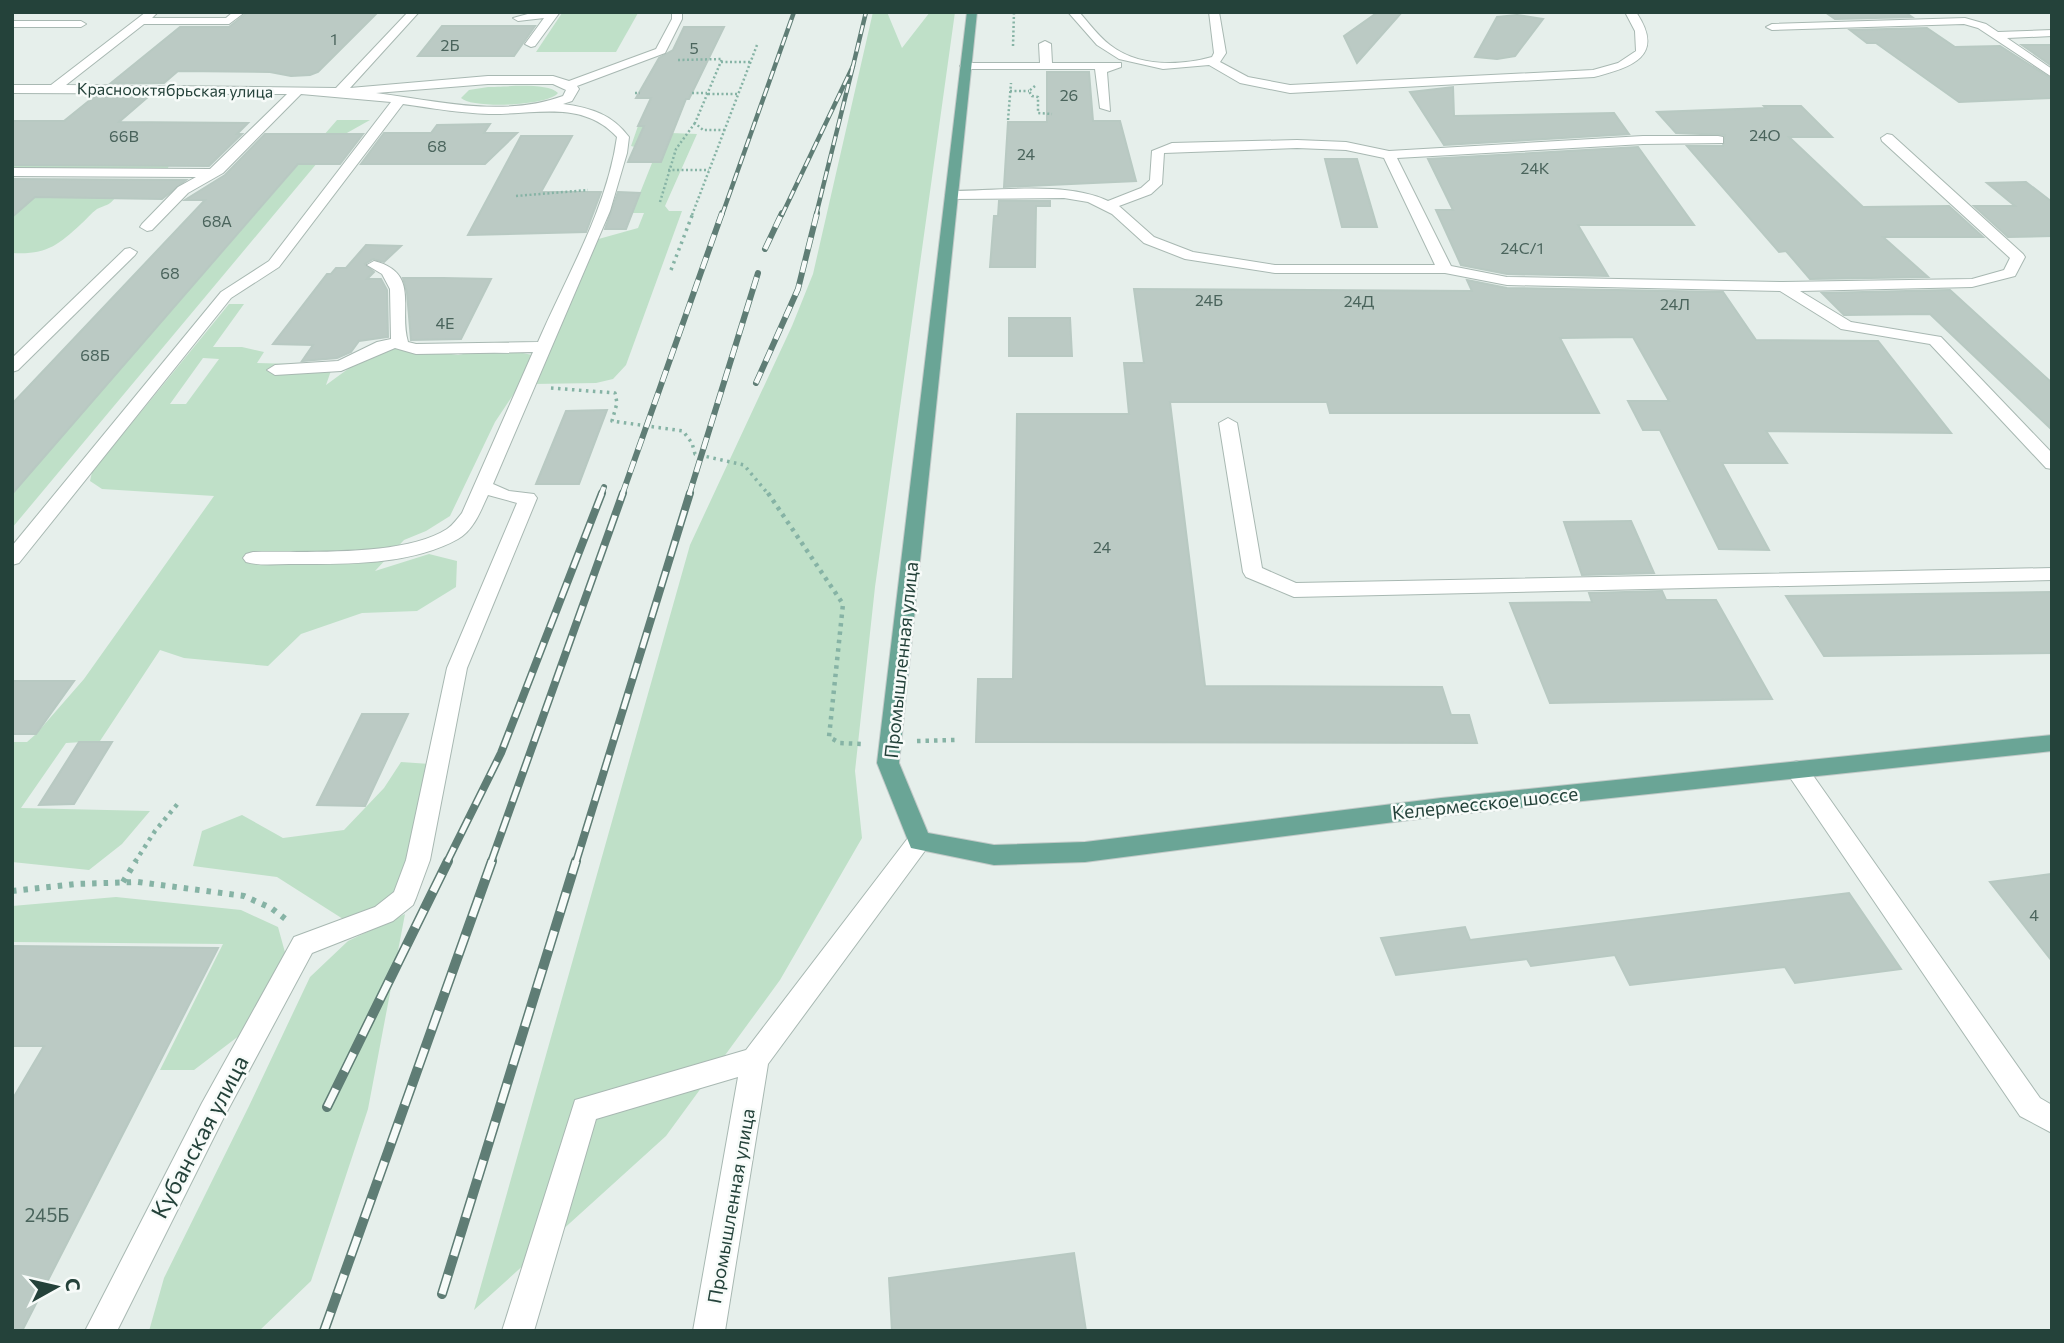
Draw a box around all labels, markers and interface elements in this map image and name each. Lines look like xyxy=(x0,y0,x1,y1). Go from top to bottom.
house number: 1 xyxy=(331,29,337,48)
house number: 2Б xyxy=(441,35,459,54)
house number: 5 xyxy=(689,38,699,57)
street label: Краснооктябрьская улица xyxy=(77,78,273,101)
house number: 26 xyxy=(1060,85,1078,104)
house number: 24О xyxy=(1749,125,1781,144)
house number: 66В xyxy=(109,126,139,145)
house number: 68 xyxy=(427,136,447,155)
house number: 24 xyxy=(1017,144,1035,163)
house number: 24К xyxy=(1521,158,1550,177)
house number: 68А xyxy=(202,211,232,230)
house number: 24С/1 xyxy=(1500,238,1544,257)
house number: 68 xyxy=(160,263,180,282)
house number: 24Б xyxy=(1195,290,1223,309)
house number: 24Д xyxy=(1344,291,1375,310)
house number: 24Л xyxy=(1660,294,1690,313)
house number: 4Е xyxy=(435,313,455,332)
house number: 68Б xyxy=(80,345,110,364)
house number: 24 xyxy=(1093,537,1111,556)
street label: Промышленная улица xyxy=(879,560,922,759)
street label: Келермесское шоссе xyxy=(1391,781,1579,824)
house number: 4 xyxy=(2029,905,2039,924)
street label: Кубанская улица xyxy=(144,1050,254,1223)
street label: Промышленная улица xyxy=(702,1107,759,1305)
house number: 245Б xyxy=(25,1203,69,1226)
north arrow xyxy=(21,1252,91,1322)
text: С xyxy=(61,1277,86,1293)

